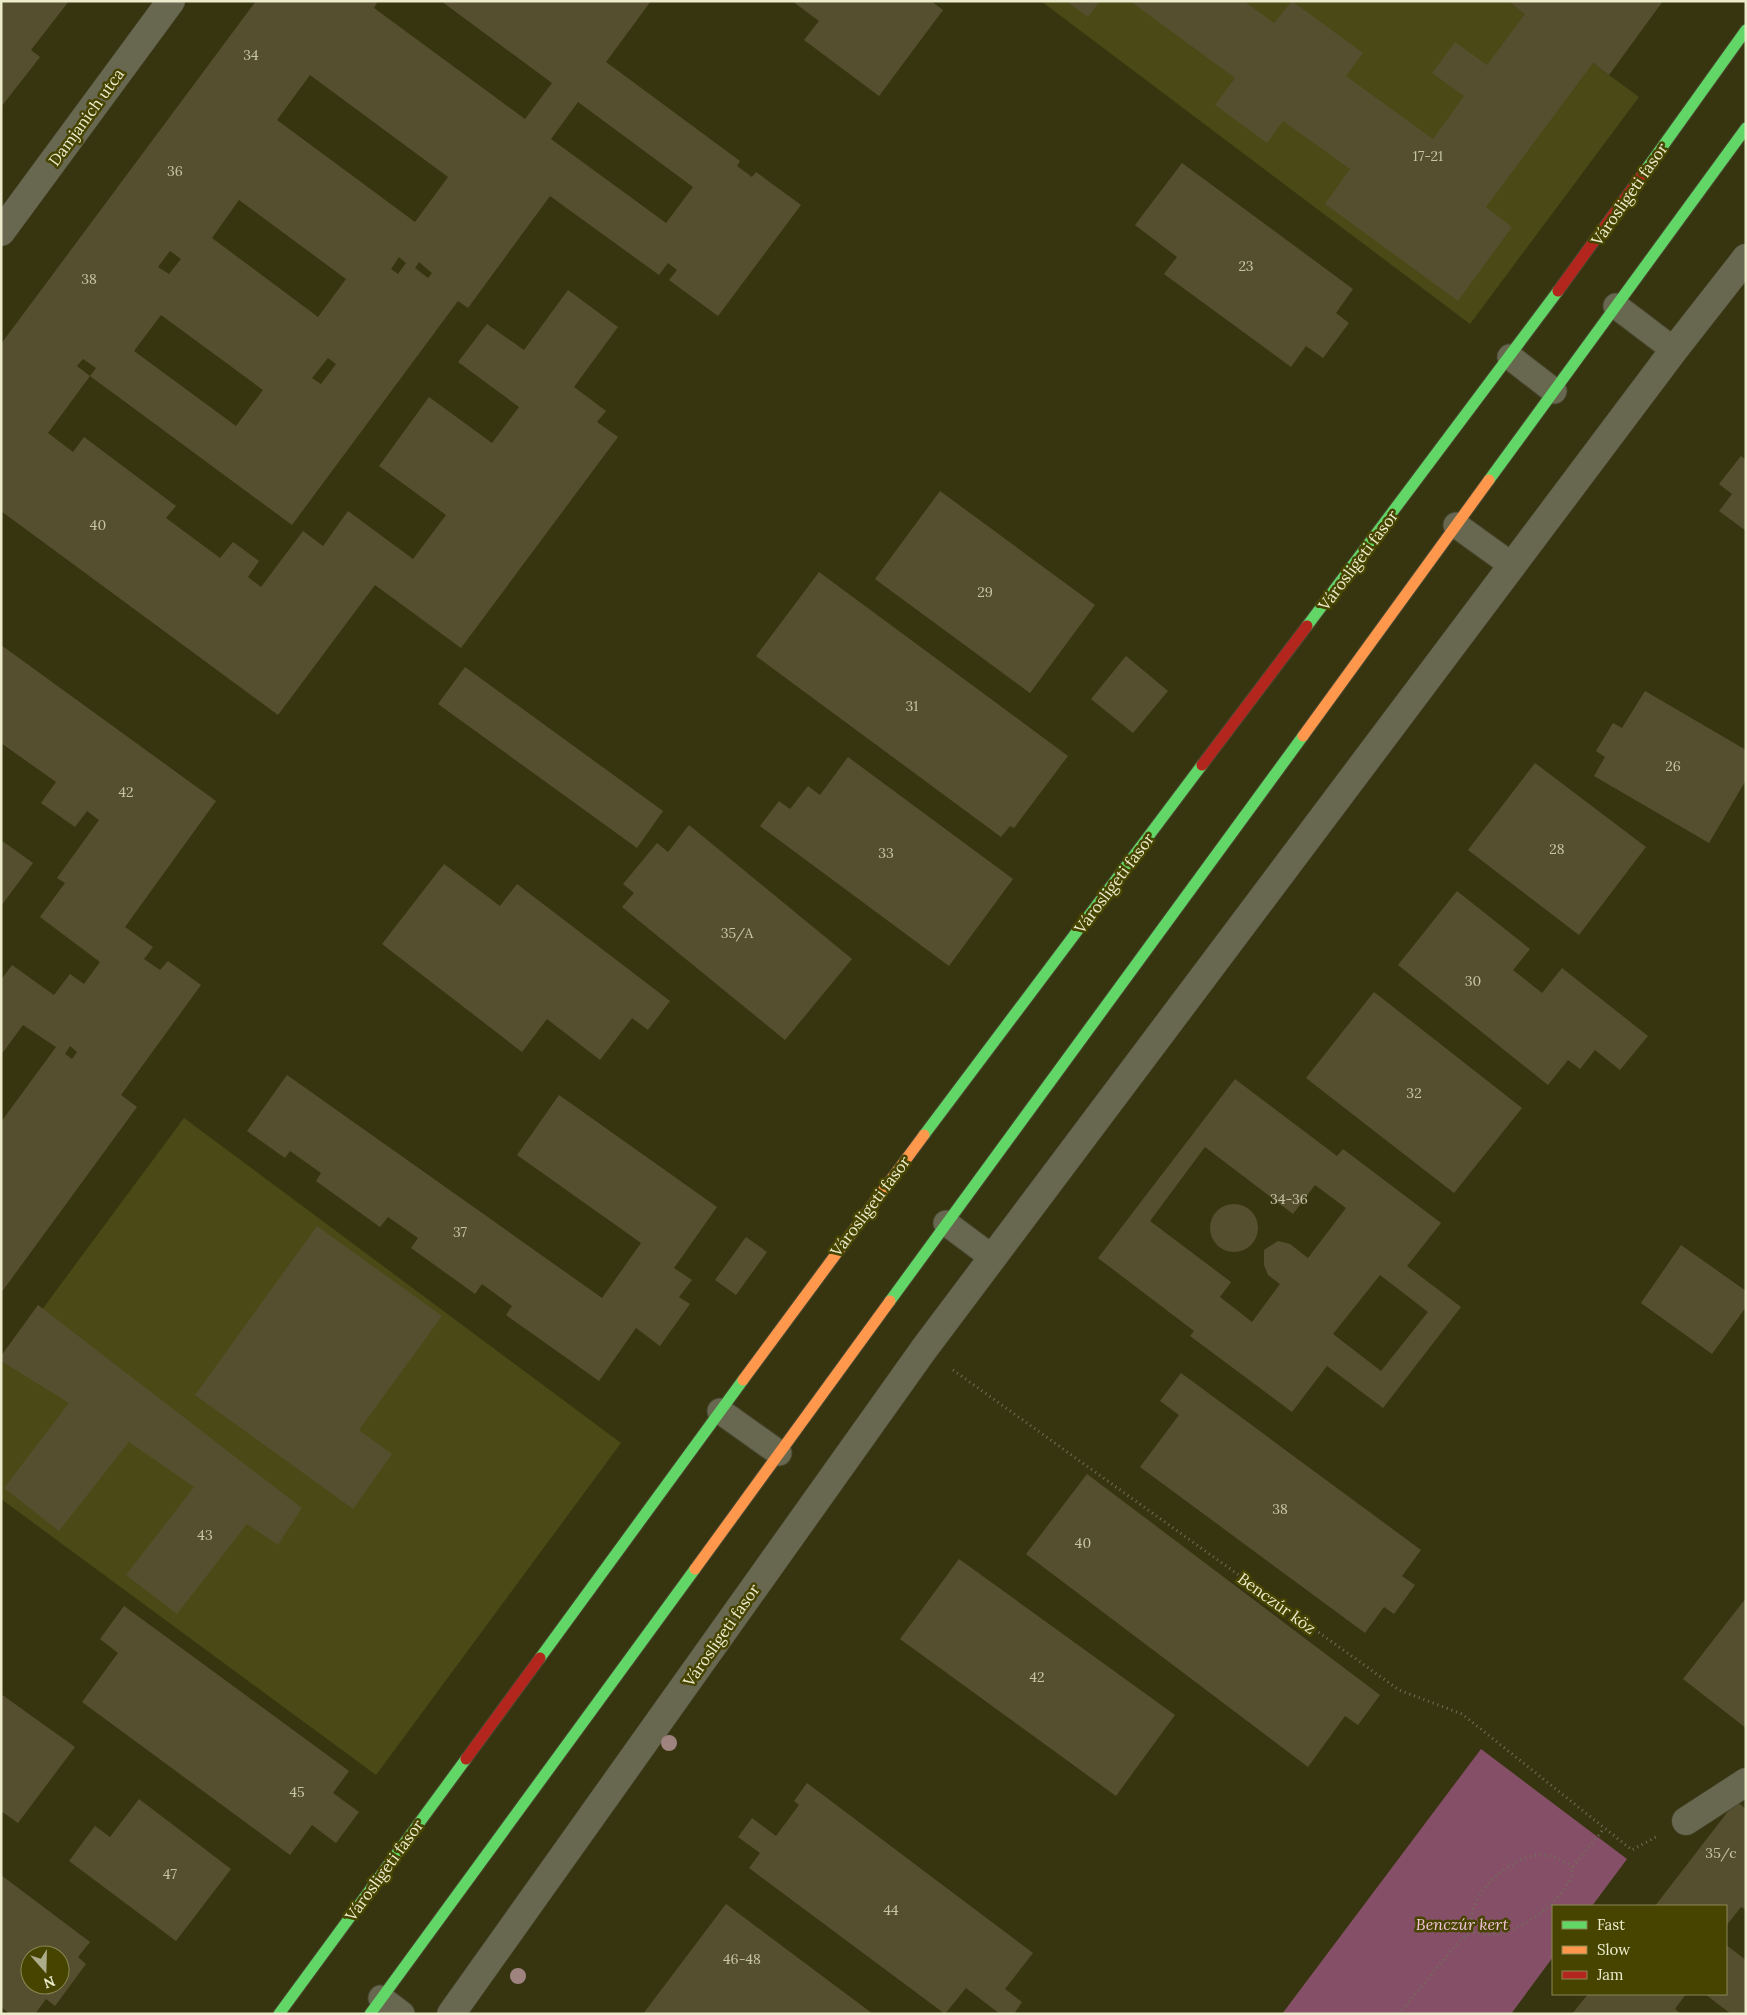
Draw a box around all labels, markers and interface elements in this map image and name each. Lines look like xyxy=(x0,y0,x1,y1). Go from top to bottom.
house number: 34 xyxy=(243,46,259,64)
street label: Damjanich utca xyxy=(44,64,128,170)
street label: Városligeti fasor xyxy=(1586,139,1672,250)
house number: 17-21 xyxy=(1413,147,1443,165)
house number: 36 xyxy=(167,162,183,180)
house number: 23 xyxy=(1238,257,1254,275)
house number: 38 xyxy=(81,270,97,288)
street label: Városligeti fasor xyxy=(1313,506,1402,615)
house number: 40 xyxy=(90,516,106,534)
house number: 29 xyxy=(977,583,993,601)
house number: 31 xyxy=(906,697,918,715)
house number: 26 xyxy=(1665,757,1681,775)
house number: 42 xyxy=(118,783,134,801)
street label: Városligeti fasor xyxy=(1069,829,1158,938)
house number: 28 xyxy=(1549,840,1565,858)
house number: 33 xyxy=(878,844,894,862)
house number: 35/A xyxy=(721,924,754,942)
house number: 30 xyxy=(1465,972,1481,990)
house number: 32 xyxy=(1406,1084,1422,1102)
street label: Városligeti fasor xyxy=(825,1152,914,1261)
house number: 34-36 xyxy=(1270,1190,1308,1208)
house number: 37 xyxy=(453,1223,468,1241)
house number: 38 xyxy=(1272,1500,1288,1518)
house number: 43 xyxy=(197,1526,213,1544)
house number: 40 xyxy=(1075,1534,1091,1552)
street label: Benczúr köz xyxy=(1234,1568,1320,1638)
street label: Városligeti fasor xyxy=(678,1580,764,1691)
house number: 42 xyxy=(1029,1668,1045,1686)
house number: 45 xyxy=(289,1783,305,1801)
street label: Városligeti fasor xyxy=(340,1815,427,1925)
house number: 35/c xyxy=(1705,1844,1737,1862)
house number: 47 xyxy=(163,1865,178,1883)
house number: 44 xyxy=(883,1901,899,1919)
legend xyxy=(1552,1905,1727,1995)
park label: Benczúr kert xyxy=(1416,1914,1508,1934)
text: Fast xyxy=(1597,1915,1625,1934)
text: Slow xyxy=(1597,1940,1630,1959)
north arrow xyxy=(20,1945,70,1995)
house number: 46-48 xyxy=(723,1950,761,1968)
text: Jam xyxy=(1596,1965,1624,1984)
text: N xyxy=(41,1972,58,1993)

